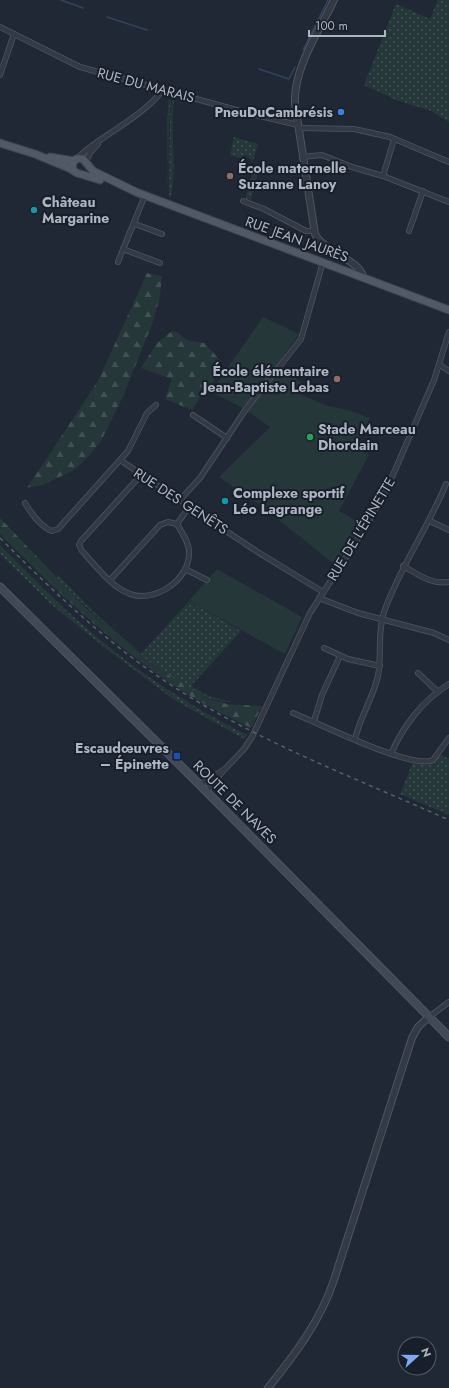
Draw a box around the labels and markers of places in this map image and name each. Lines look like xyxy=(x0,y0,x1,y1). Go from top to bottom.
place label: PneuDuCambrésis xyxy=(214,102,334,122)
marker: PneuDuCambrésis xyxy=(336,107,346,117)
place label: École maternelle Suzanne Lanoy xyxy=(238,158,347,194)
marker: École maternelle Suzanne Lanoy xyxy=(225,171,235,181)
place label: Château Margarine xyxy=(42,192,109,228)
marker: Château Margarine xyxy=(29,205,39,215)
place label: École élémentaire Jean-Baptiste Lebas xyxy=(200,361,330,397)
marker: École élémentaire Jean-Baptiste Lebas xyxy=(332,374,342,384)
place label: Stade Marceau Dhordain xyxy=(318,419,416,455)
marker: Stade Marceau Dhordain xyxy=(305,432,315,442)
place label: Complexe sportif Léo Lagrange xyxy=(233,483,346,519)
marker: Complexe sportif Léo Lagrange xyxy=(220,496,230,506)
place label: Escaudœuvres – Épinette xyxy=(75,738,170,774)
marker: Escaudœuvres – Épinette xyxy=(172,751,182,761)

